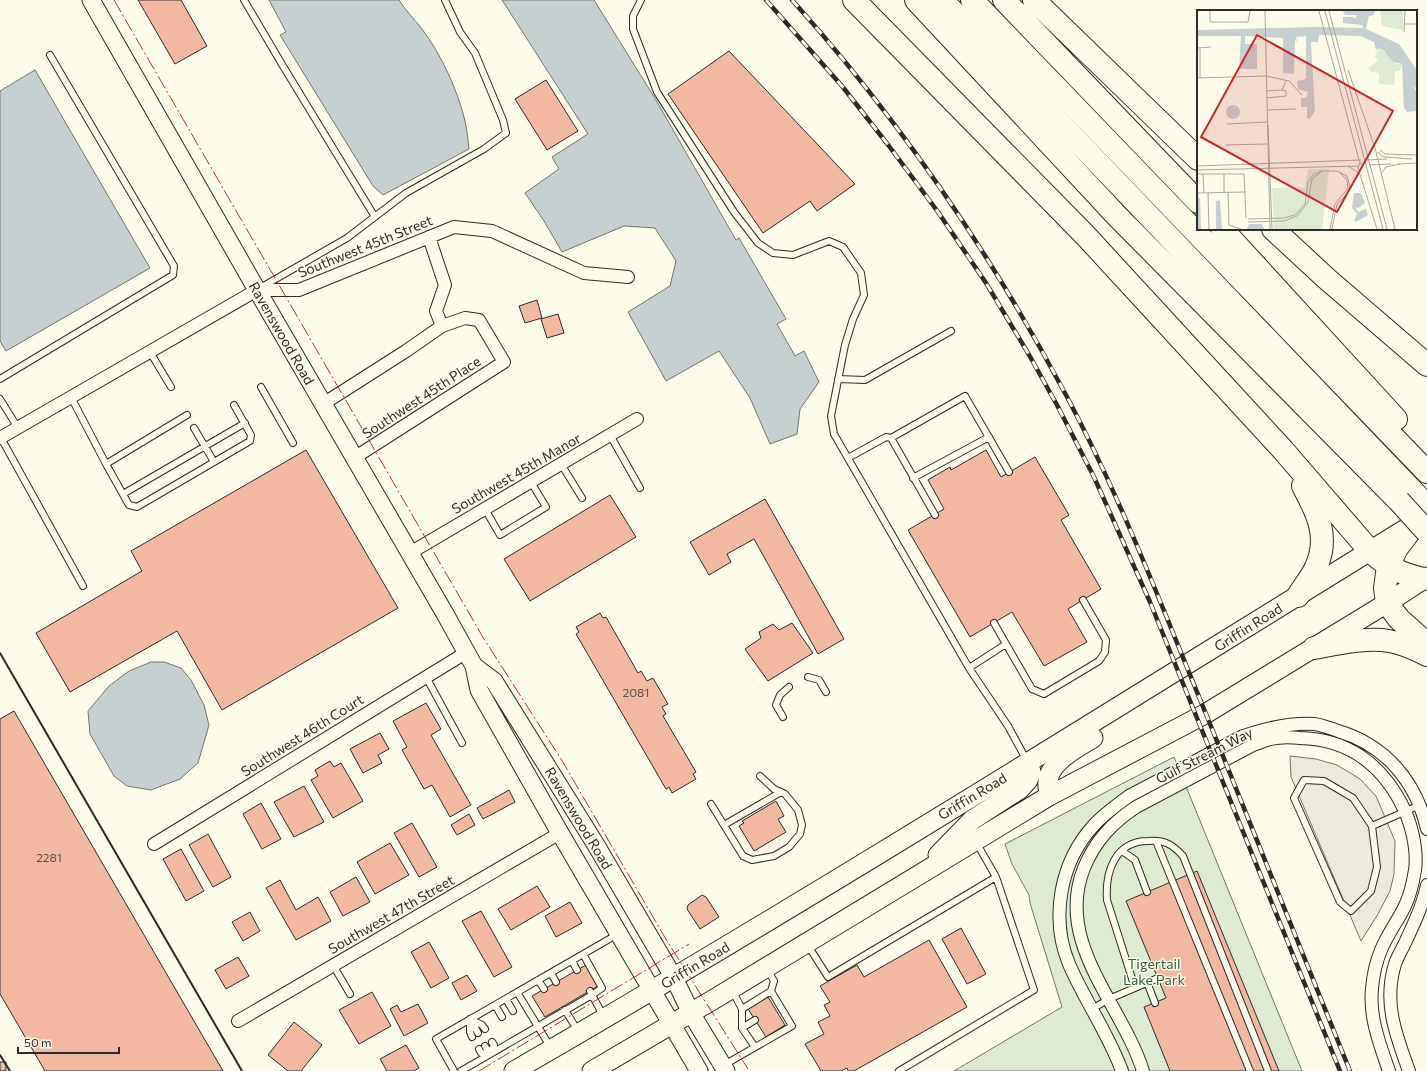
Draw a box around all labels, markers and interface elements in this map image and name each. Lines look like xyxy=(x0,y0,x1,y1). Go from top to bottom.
inset map xyxy=(1197,10,1417,230)
street label: Southwest 45th Street xyxy=(295,211,435,281)
street label: Ravenswood Road xyxy=(246,278,318,388)
street label: Southwest 45th Place xyxy=(359,352,483,442)
street label: Southwest 45th Manor xyxy=(448,429,584,517)
street label: Griffin Road xyxy=(1211,599,1285,655)
house number: 2081 xyxy=(623,685,649,699)
street label: Southwest 46th Court xyxy=(237,690,367,780)
street label: Gulf Stream Way xyxy=(1153,723,1255,787)
street label: Ravenswood Road xyxy=(542,764,616,872)
street label: Griffin Road xyxy=(935,769,1009,823)
house number: 2281 xyxy=(36,850,62,864)
street label: Southwest 47th Street xyxy=(325,871,457,957)
street label: Griffin Road xyxy=(658,938,732,992)
park label: Tigertail Lake Park xyxy=(1123,955,1185,988)
scale bar xyxy=(18,1029,119,1055)
text: 50 m xyxy=(24,1035,52,1049)

